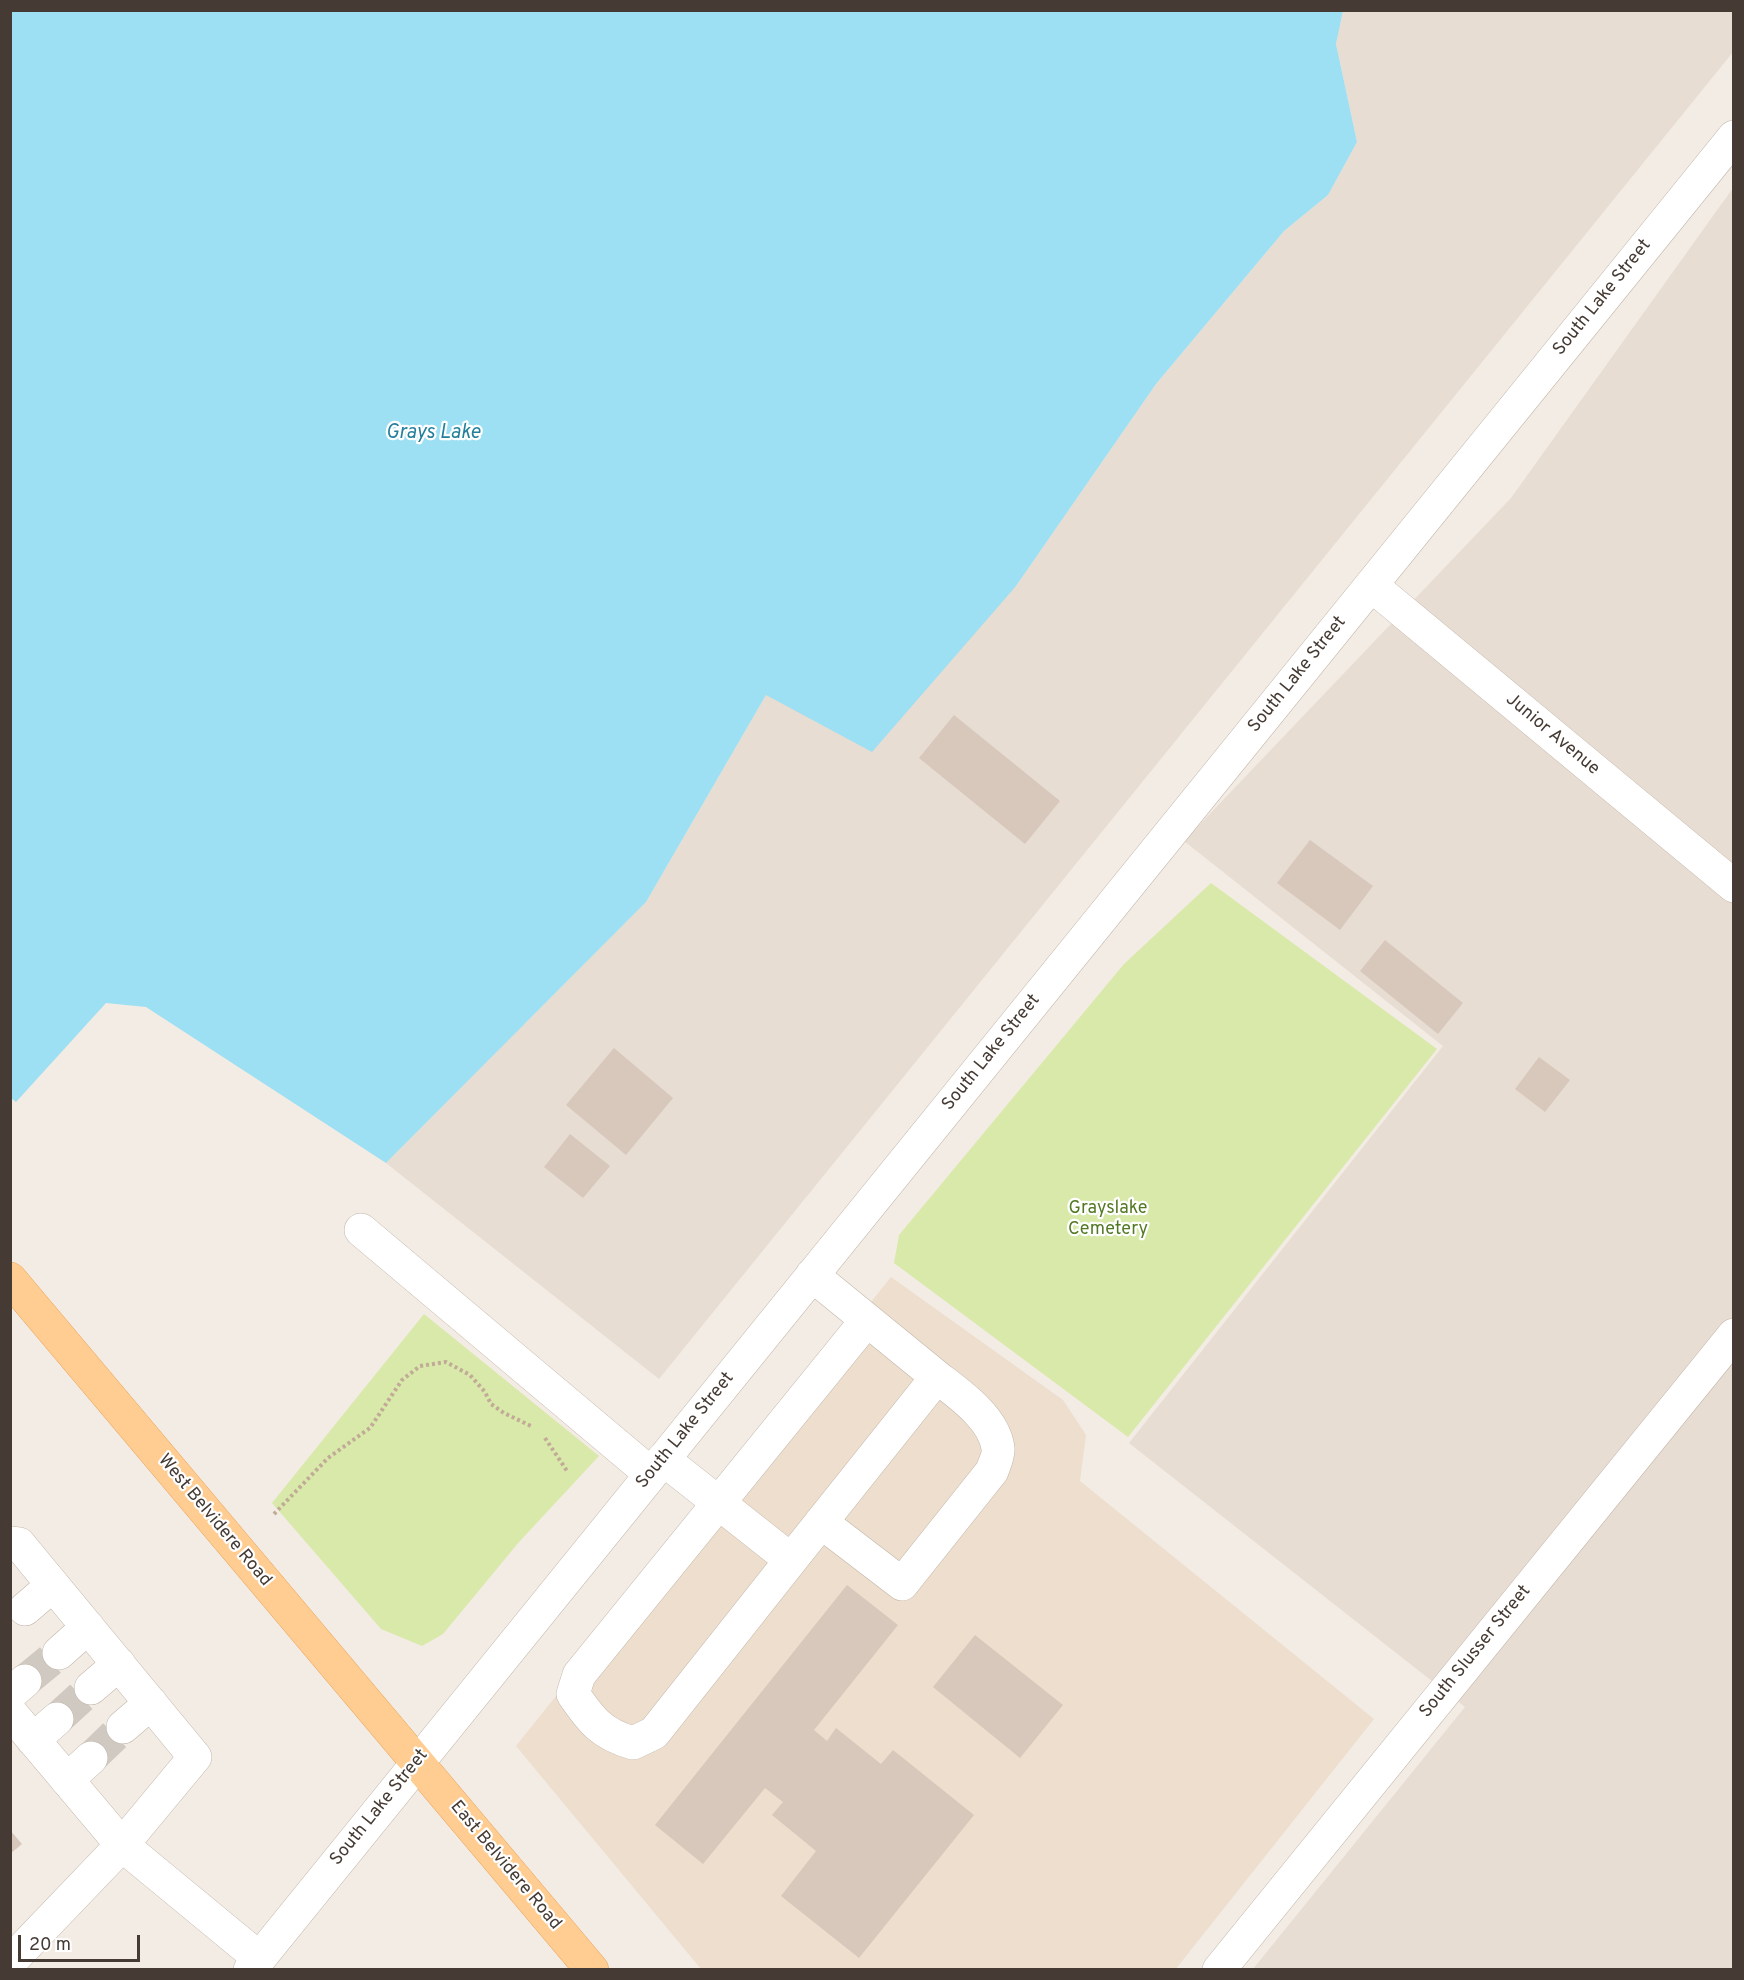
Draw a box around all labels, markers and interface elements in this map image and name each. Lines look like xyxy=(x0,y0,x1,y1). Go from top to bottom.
street label: South Lake Street xyxy=(1549,235,1657,361)
water label: Grays Lake xyxy=(386,422,480,446)
street label: South Lake Street xyxy=(1244,612,1352,738)
street label: Junior Avenue xyxy=(1501,689,1603,781)
street label: South Lake Street xyxy=(938,990,1046,1116)
park label: Grayslake Cemetery xyxy=(1068,1198,1148,1240)
street label: South Lake Street xyxy=(632,1368,740,1494)
street label: West Belvidere Road xyxy=(152,1451,276,1591)
street label: South Slusser Street xyxy=(1416,1581,1536,1723)
street label: South Lake Street xyxy=(326,1745,434,1871)
street label: East Belvidere Road xyxy=(445,1797,565,1935)
scale bar xyxy=(21,1923,142,1961)
text: 20 m xyxy=(29,1934,71,1957)

